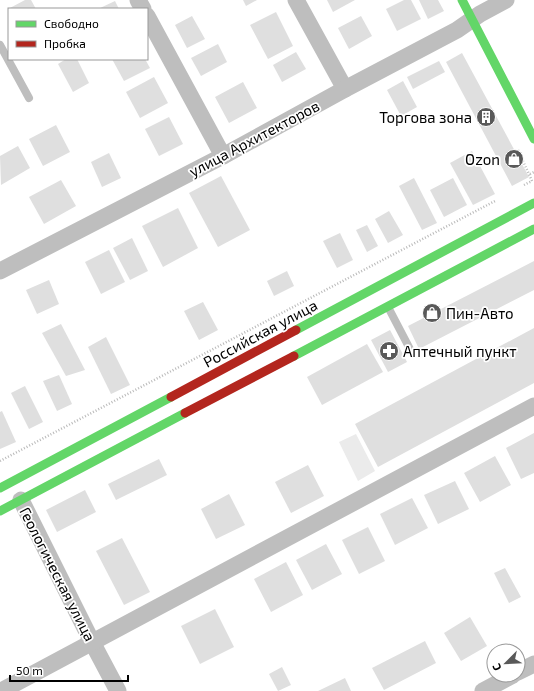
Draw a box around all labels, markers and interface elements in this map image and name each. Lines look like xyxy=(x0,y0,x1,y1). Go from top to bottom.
legend xyxy=(8,8,148,60)
text: Свободно xyxy=(44,16,99,30)
text: Пробка xyxy=(44,36,86,50)
street label: улица Архитекторов xyxy=(186,96,323,181)
building icon: Торгова зона xyxy=(475,106,497,128)
place label: Торгова зона xyxy=(379,108,472,126)
shop icon: Ozon xyxy=(503,148,525,170)
place label: Ozon xyxy=(465,150,500,168)
street label: Российская улица xyxy=(200,295,321,372)
shop icon: Пин-Авто xyxy=(421,302,443,324)
place label: Пин-Авто xyxy=(446,304,514,322)
pharmacy icon: Аптечный пункт xyxy=(378,340,400,362)
place label: Аптечный пункт xyxy=(403,342,517,361)
street label: Геологическая улица xyxy=(16,504,100,644)
north arrow xyxy=(486,643,526,683)
scale bar xyxy=(10,657,128,683)
text: С xyxy=(489,661,504,673)
text: 50 m xyxy=(16,663,43,677)

